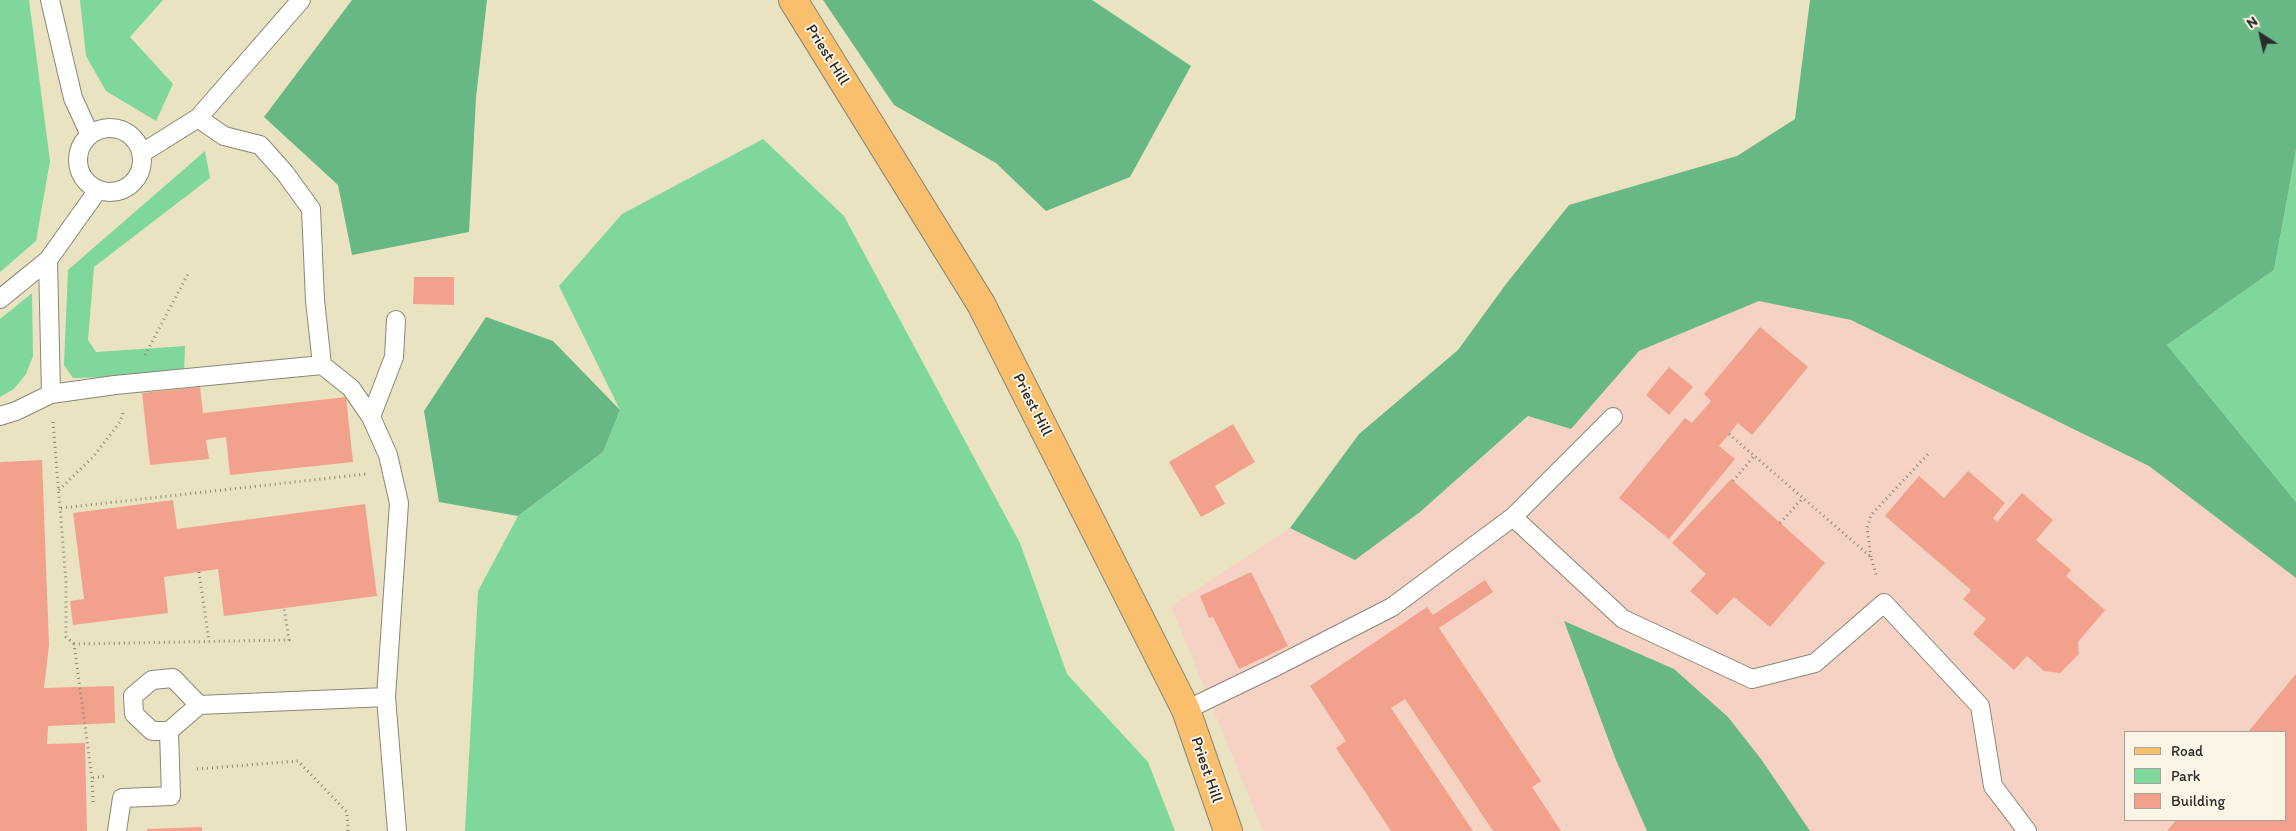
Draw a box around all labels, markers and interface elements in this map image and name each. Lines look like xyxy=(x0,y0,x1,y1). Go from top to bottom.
north arrow xyxy=(2236,10,2286,60)
text: N xyxy=(2243,13,2261,32)
street label: Priest Hill xyxy=(801,21,853,89)
street label: Priest Hill xyxy=(1008,370,1056,440)
legend xyxy=(2124,731,2286,821)
street label: Priest Hill xyxy=(1186,735,1226,805)
text: Road xyxy=(2171,742,2203,760)
text: Park xyxy=(2171,767,2201,785)
text: Building xyxy=(2171,792,2225,810)

